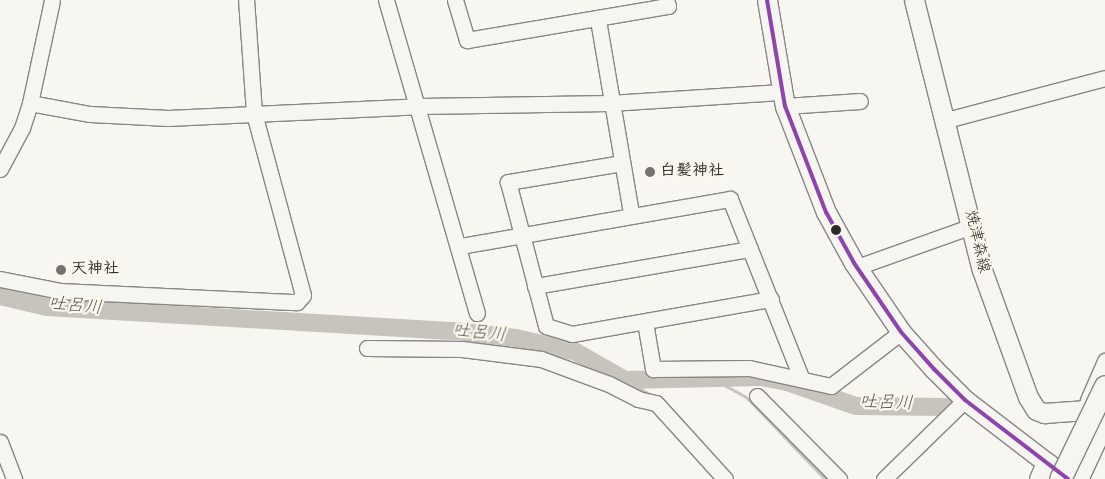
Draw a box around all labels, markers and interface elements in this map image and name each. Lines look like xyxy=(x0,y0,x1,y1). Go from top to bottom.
place label: 白髪神社 xyxy=(660,162,724,182)
marker: 白髪神社 xyxy=(644,166,656,178)
street label: 焼津森線 xyxy=(959,209,993,275)
unlabelled marker xyxy=(831,225,841,235)
place label: 天神社 xyxy=(71,260,119,280)
marker: 天神社 xyxy=(55,264,67,276)
water label: 吐呂川 xyxy=(47,295,103,321)
water label: 吐呂川 xyxy=(451,321,507,349)
water label: 吐呂川 xyxy=(859,393,913,417)

